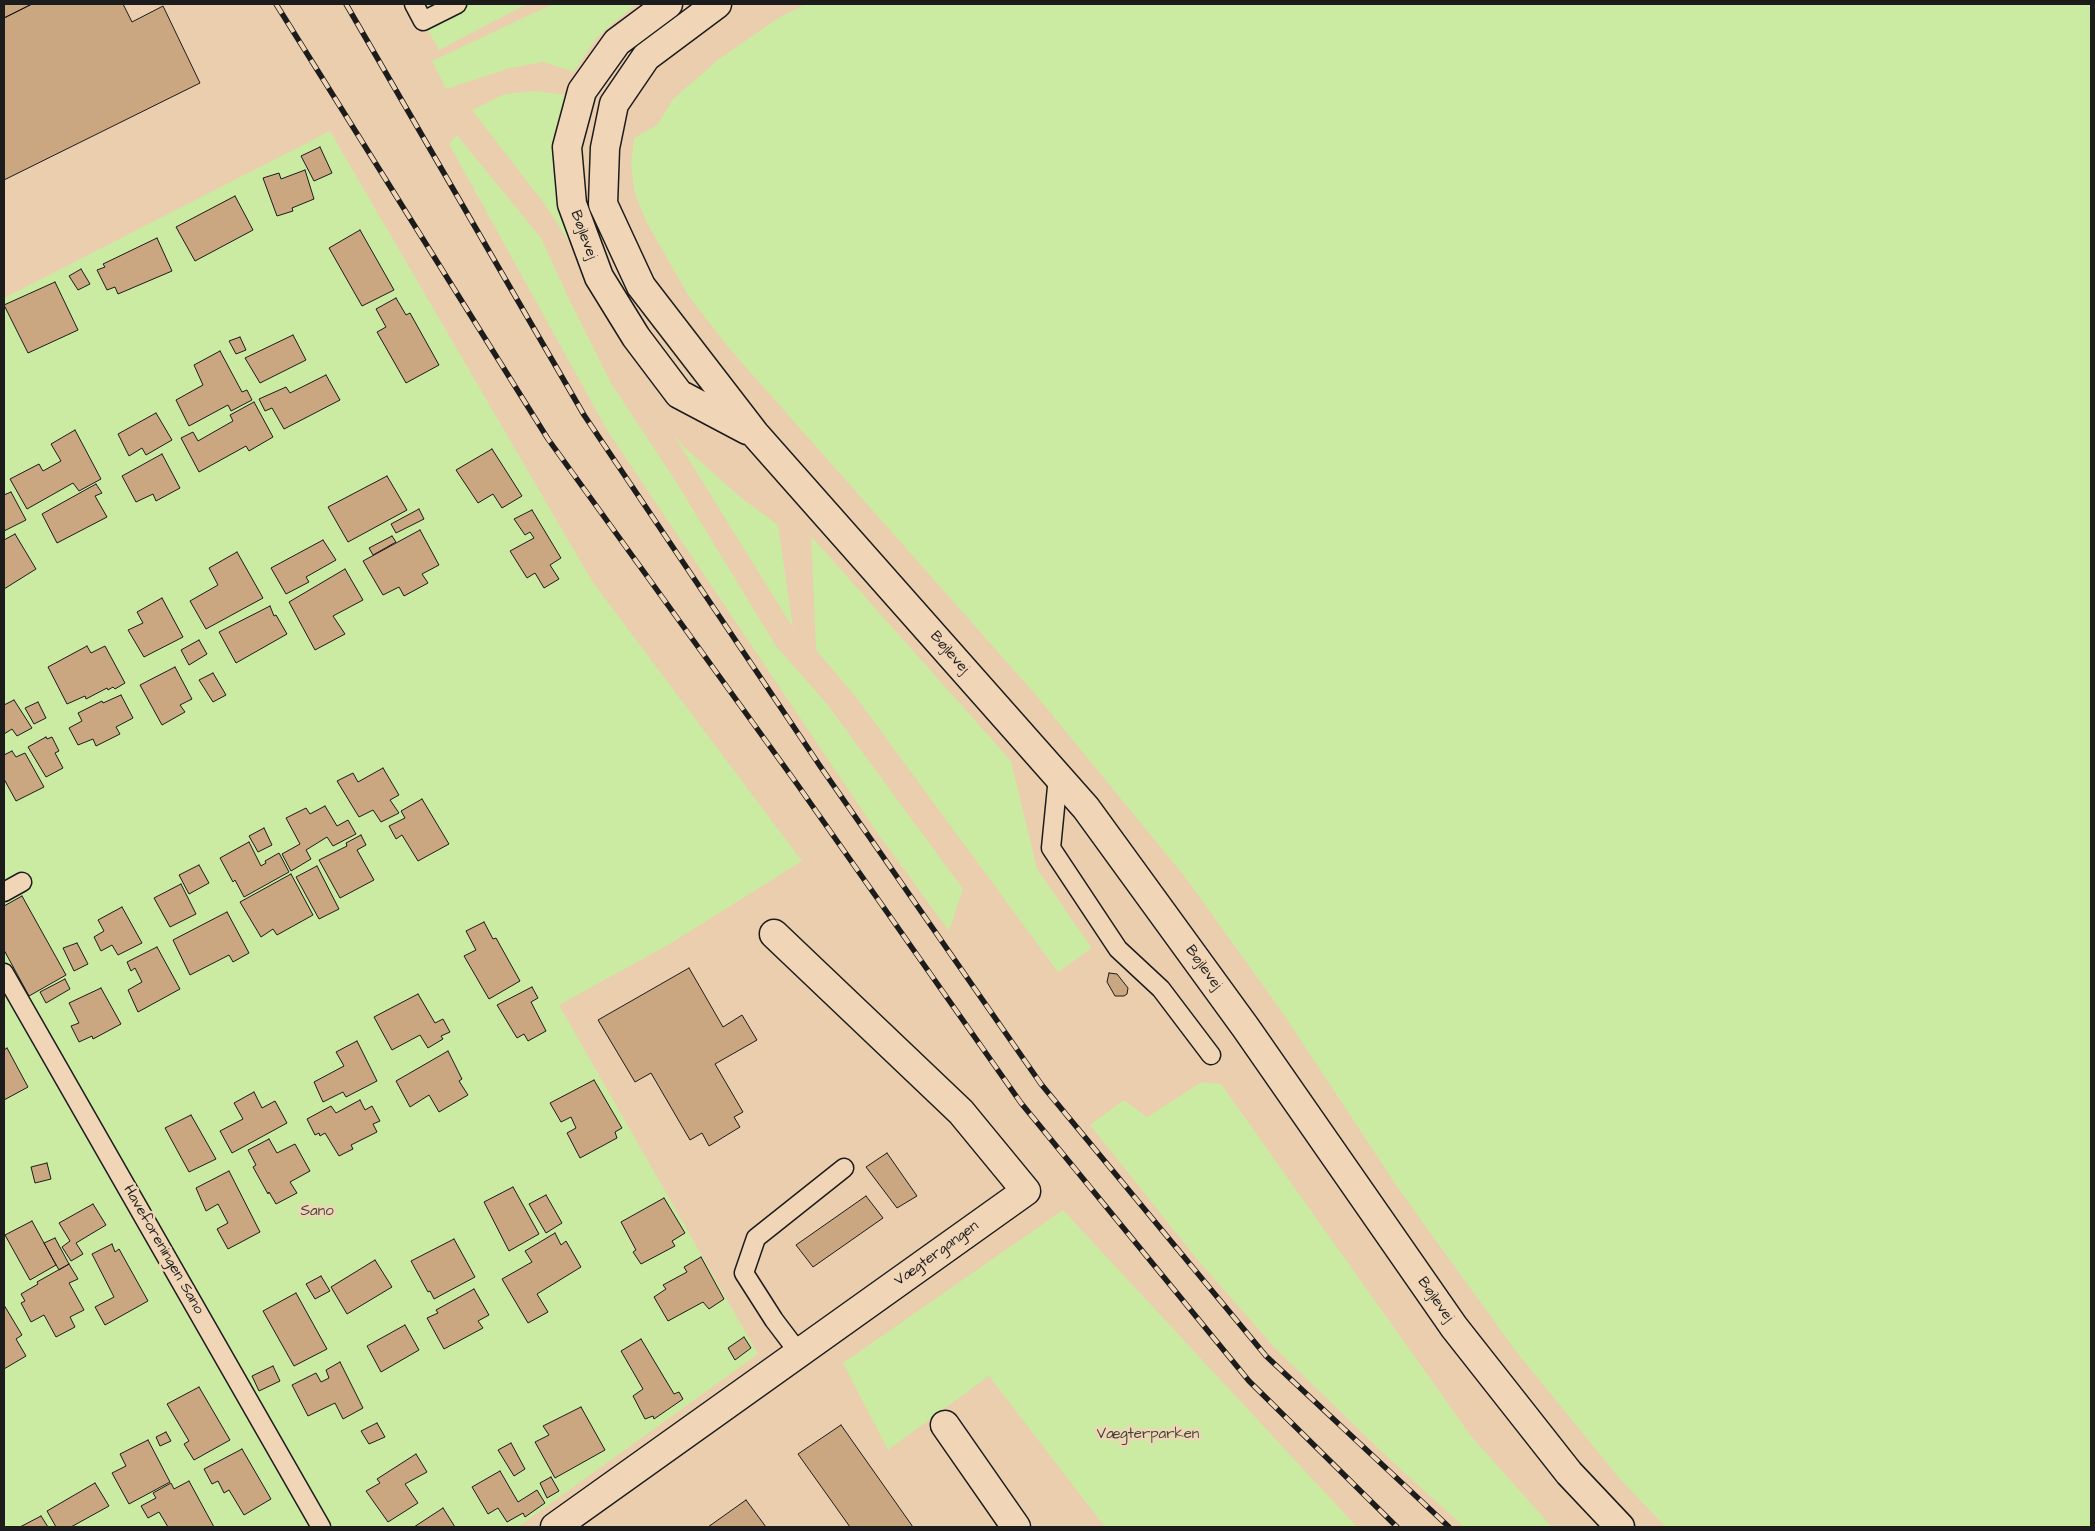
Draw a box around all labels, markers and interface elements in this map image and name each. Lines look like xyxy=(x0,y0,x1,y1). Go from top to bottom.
street label: Bøjlevej xyxy=(566,208,600,262)
street label: Bøjlevej xyxy=(926,628,972,678)
street label: Bøjlevej xyxy=(1181,942,1225,994)
street label: Haveforeningen Sano xyxy=(119,1182,207,1318)
park label: Sano xyxy=(300,1203,334,1221)
street label: Vægtergangen xyxy=(891,1217,983,1291)
street label: Bøjlevej xyxy=(1413,1274,1457,1326)
park label: Vægterparken xyxy=(1097,1426,1199,1444)

